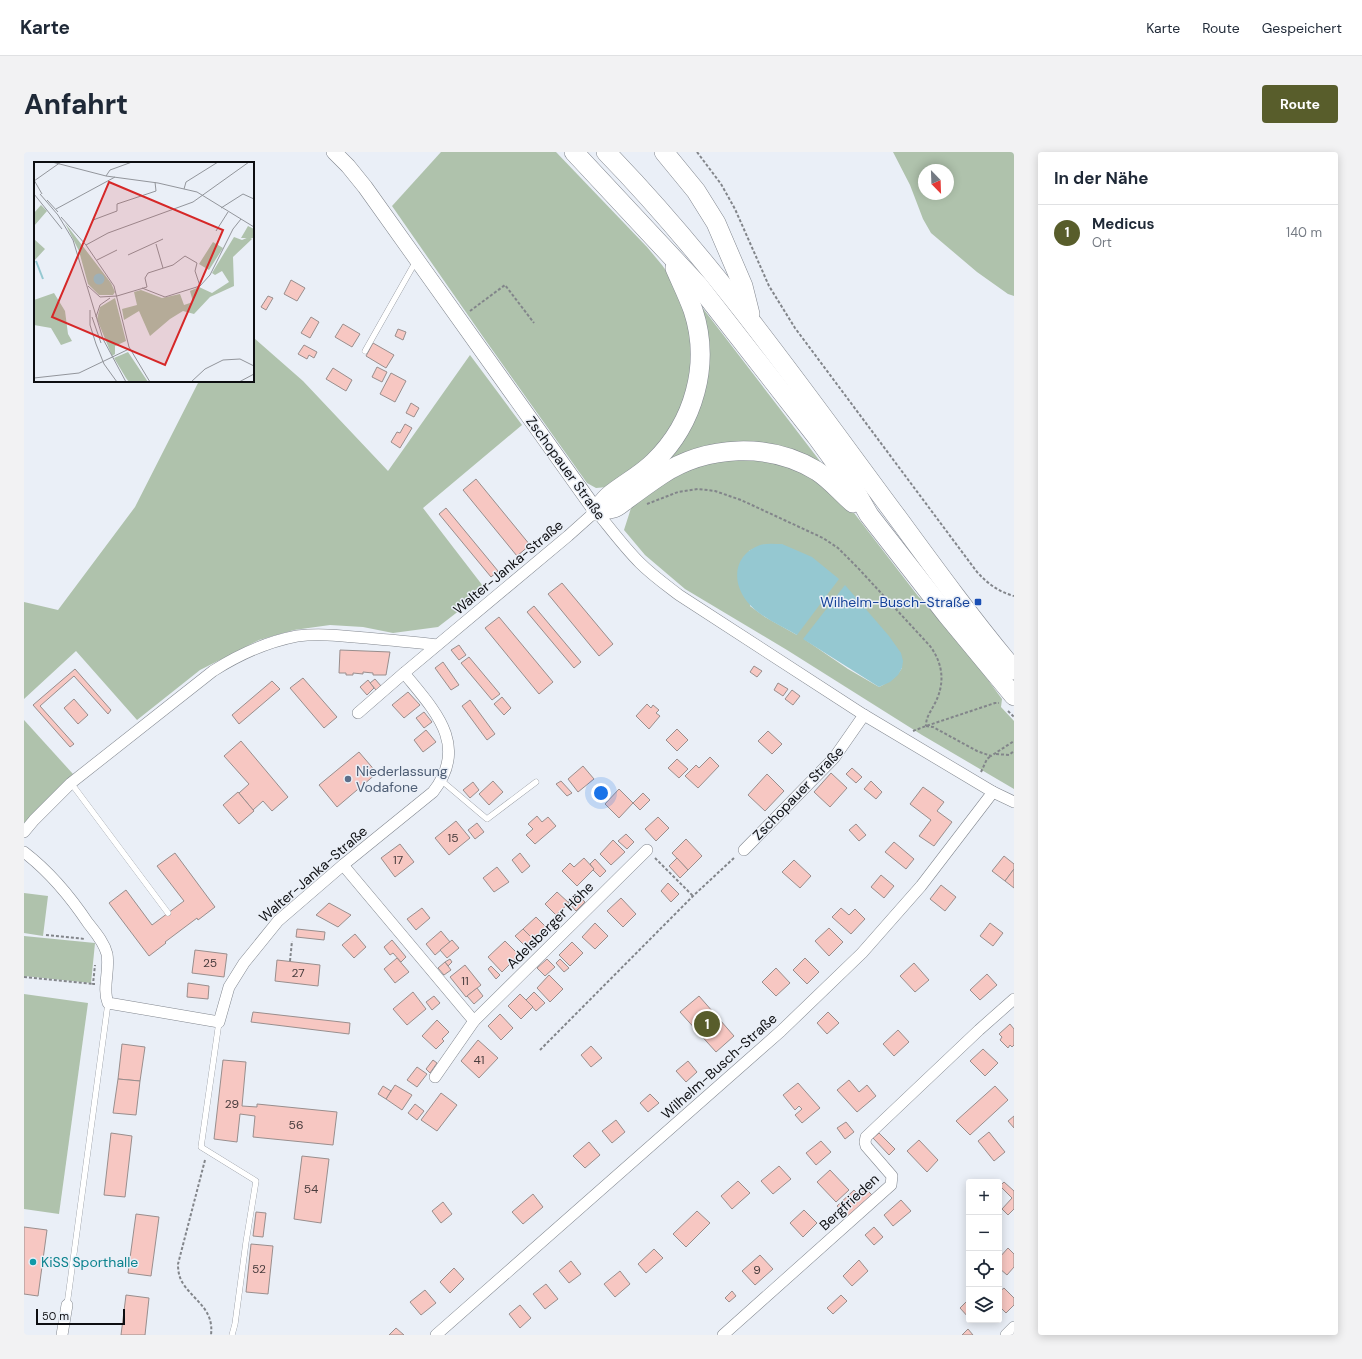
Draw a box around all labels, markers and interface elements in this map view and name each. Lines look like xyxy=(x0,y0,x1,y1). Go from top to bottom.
text: Karte xyxy=(20,15,70,40)
text: Karte xyxy=(1146,19,1180,37)
text: Route xyxy=(1202,19,1240,37)
text: Gespeichert xyxy=(1262,19,1342,37)
button: Route xyxy=(1262,85,1338,123)
text: Anfahrt xyxy=(24,86,128,123)
inset map xyxy=(34,162,254,382)
north arrow xyxy=(918,164,954,200)
text: In der Nähe xyxy=(1054,167,1149,189)
text: Medicus xyxy=(1092,214,1155,234)
text: 1 xyxy=(1065,224,1069,241)
text: 140 m xyxy=(1286,224,1322,241)
text: Ort xyxy=(1092,234,1112,251)
street label: Zschopauer Straße xyxy=(522,413,610,523)
street label: Walter-Janka-Straße xyxy=(449,516,567,618)
place label: Wilhelm-Busch-Straße xyxy=(820,593,970,611)
marker: Wilhelm-Busch-Straße xyxy=(973,597,983,607)
street label: Zschopauer Straße xyxy=(749,742,847,844)
place label: Niederlassung Vodafone xyxy=(356,762,448,796)
marker: Niederlassung Vodafone xyxy=(343,774,353,784)
your location xyxy=(591,783,611,803)
street label: Walter-Janka-Straße xyxy=(255,822,371,926)
house number: 15 xyxy=(447,830,459,846)
house number: 17 xyxy=(393,852,403,868)
street label: Adelsberger Höhe xyxy=(503,878,597,972)
house number: 25 xyxy=(203,955,217,971)
house number: 27 xyxy=(291,965,305,981)
house number: 11 xyxy=(461,973,469,989)
street label: Wilhelm-Busch-Straße xyxy=(657,1009,781,1123)
pin: 1 xyxy=(694,1009,720,1039)
house number: 41 xyxy=(473,1052,485,1068)
house number: 29 xyxy=(225,1096,239,1112)
house number: 56 xyxy=(289,1117,303,1133)
street label: Bergfrieden xyxy=(815,1170,883,1234)
map controls xyxy=(966,1179,1002,1323)
button: + xyxy=(966,1179,1002,1215)
house number: 54 xyxy=(304,1181,318,1197)
button: − xyxy=(966,1215,1002,1251)
button: locate xyxy=(966,1251,1002,1287)
place label: KiSS Sporthalle xyxy=(41,1253,138,1271)
marker: KiSS Sporthalle xyxy=(28,1257,38,1267)
house number: 52 xyxy=(252,1261,266,1277)
house number: 9 xyxy=(753,1262,761,1278)
button: layers xyxy=(966,1287,1002,1323)
scale bar xyxy=(36,1307,125,1326)
text: 50 m xyxy=(42,1309,69,1323)

